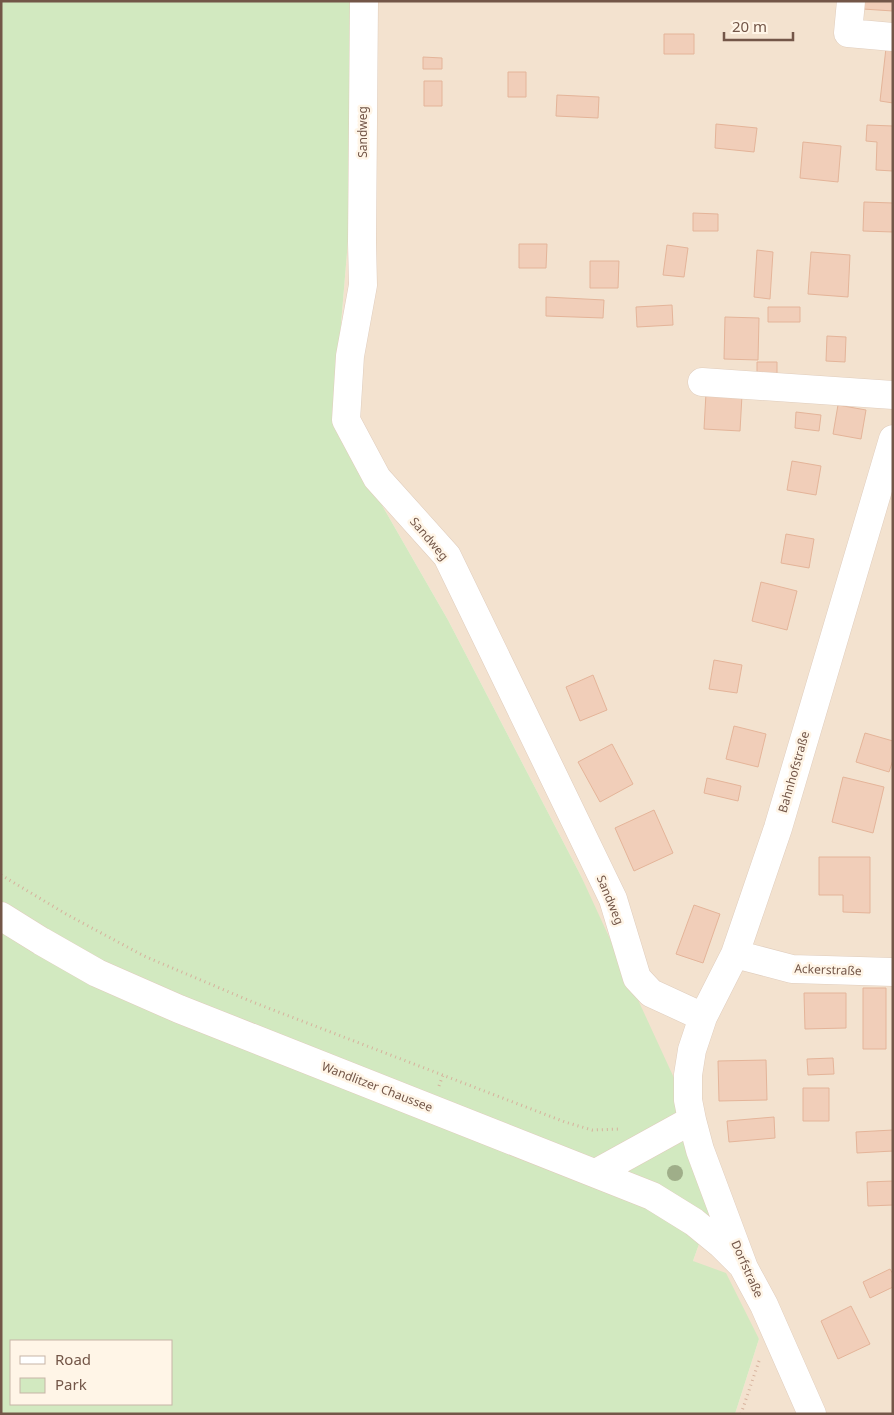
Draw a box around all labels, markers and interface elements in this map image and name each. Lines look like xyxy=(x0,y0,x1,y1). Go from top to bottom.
scale bar xyxy=(724,10,793,42)
text: 20 m xyxy=(732,16,767,36)
street label: Sandweg xyxy=(354,106,371,158)
street label: Sandweg xyxy=(406,513,453,564)
street label: Bahnhofstraße xyxy=(774,729,813,815)
street label: Sandweg xyxy=(593,873,628,927)
street label: Ackerstraße xyxy=(794,960,862,979)
street label: Wandlitzer Chaussee xyxy=(319,1058,435,1116)
street label: Dorfstraße xyxy=(727,1237,768,1300)
legend xyxy=(10,1340,172,1405)
text: Road xyxy=(55,1349,91,1369)
text: Park xyxy=(55,1374,87,1394)

